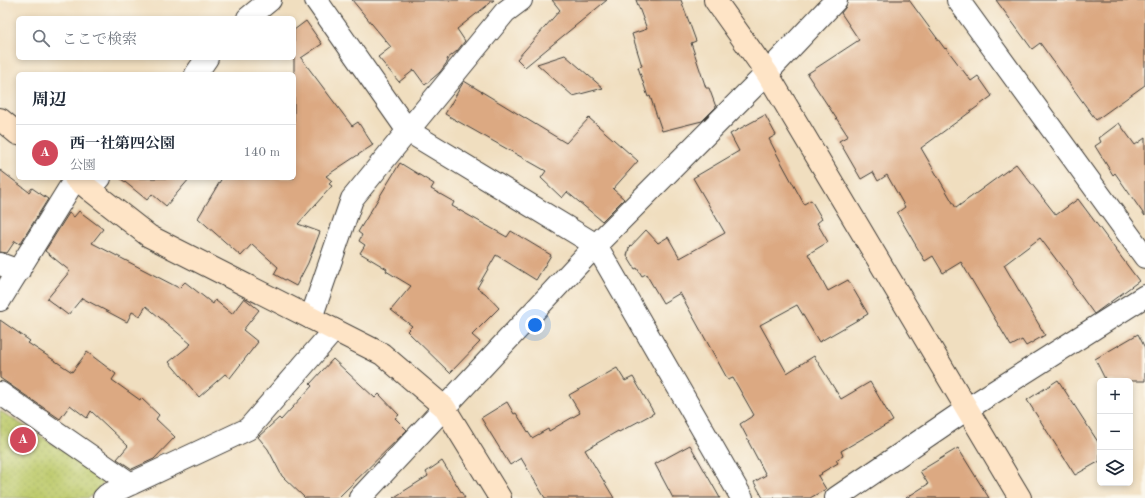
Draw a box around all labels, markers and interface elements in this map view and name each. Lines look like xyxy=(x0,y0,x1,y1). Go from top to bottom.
search box xyxy=(16,16,296,60)
icon: search xyxy=(30,27,52,49)
text: ここで検索 xyxy=(62,33,137,48)
text: 周辺 xyxy=(32,92,66,109)
text: 西一社第四公園 xyxy=(70,137,175,152)
text: A xyxy=(40,146,50,159)
text: 140 m xyxy=(243,146,280,159)
text: 公園 xyxy=(70,159,96,172)
your location xyxy=(525,315,545,335)
map controls xyxy=(1097,378,1133,486)
button: + xyxy=(1097,378,1133,414)
button: − xyxy=(1097,414,1133,450)
pin: A xyxy=(10,425,36,455)
button: layers xyxy=(1097,450,1133,486)

